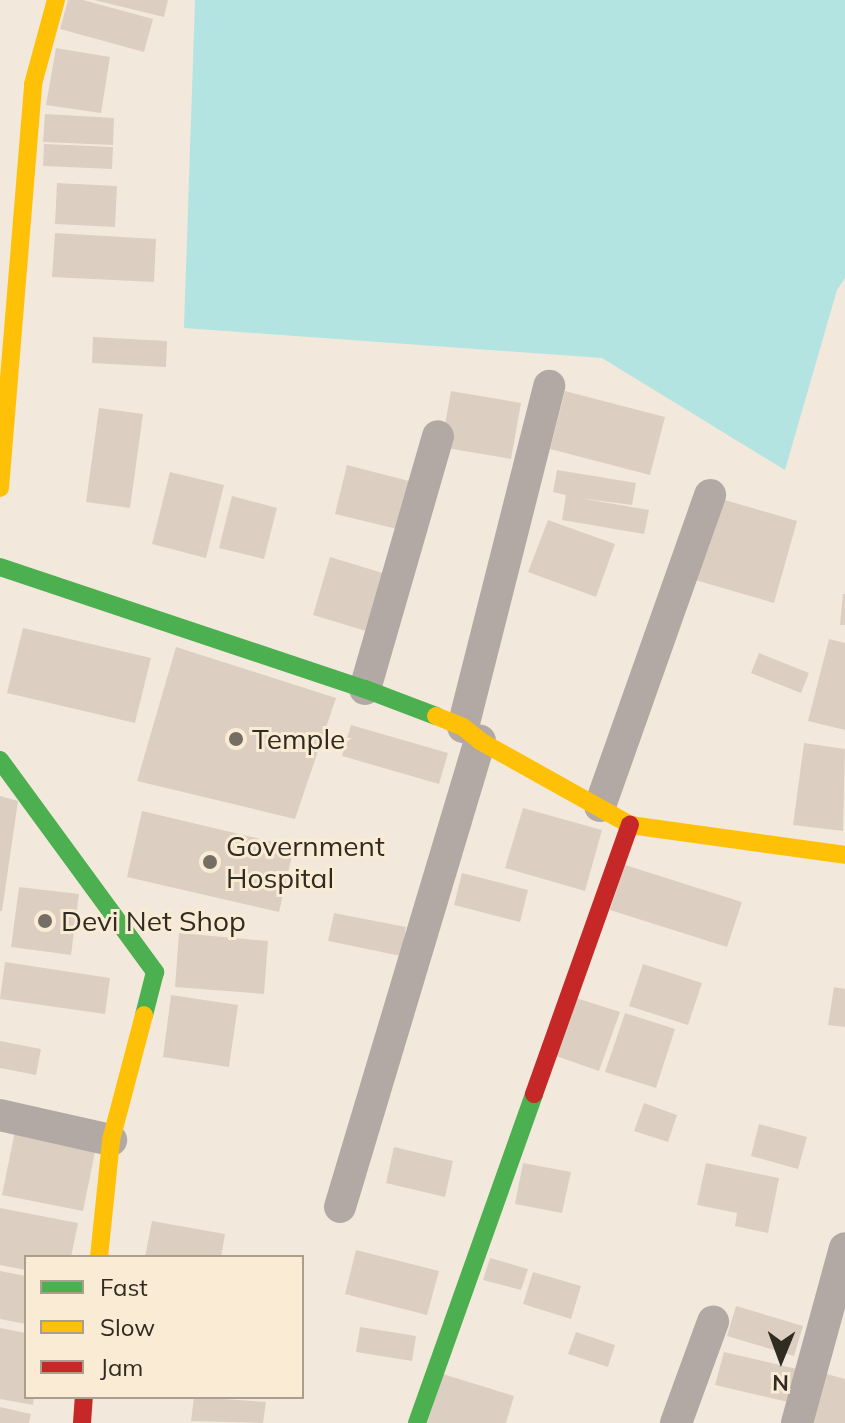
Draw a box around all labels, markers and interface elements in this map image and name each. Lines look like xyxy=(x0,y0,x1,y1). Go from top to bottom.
place label: Temple xyxy=(252,722,345,756)
marker: Temple xyxy=(227,730,245,748)
place label: Government Hospital xyxy=(226,829,385,895)
marker: Government Hospital xyxy=(201,853,219,871)
place label: Devi Net Shop xyxy=(61,904,246,938)
marker: Devi Net Shop xyxy=(36,912,54,930)
legend xyxy=(24,1255,304,1399)
text: Fast xyxy=(100,1272,148,1302)
text: Slow xyxy=(100,1312,155,1342)
north arrow xyxy=(741,1319,821,1399)
text: Jam xyxy=(100,1352,143,1382)
text: N xyxy=(772,1369,789,1397)

